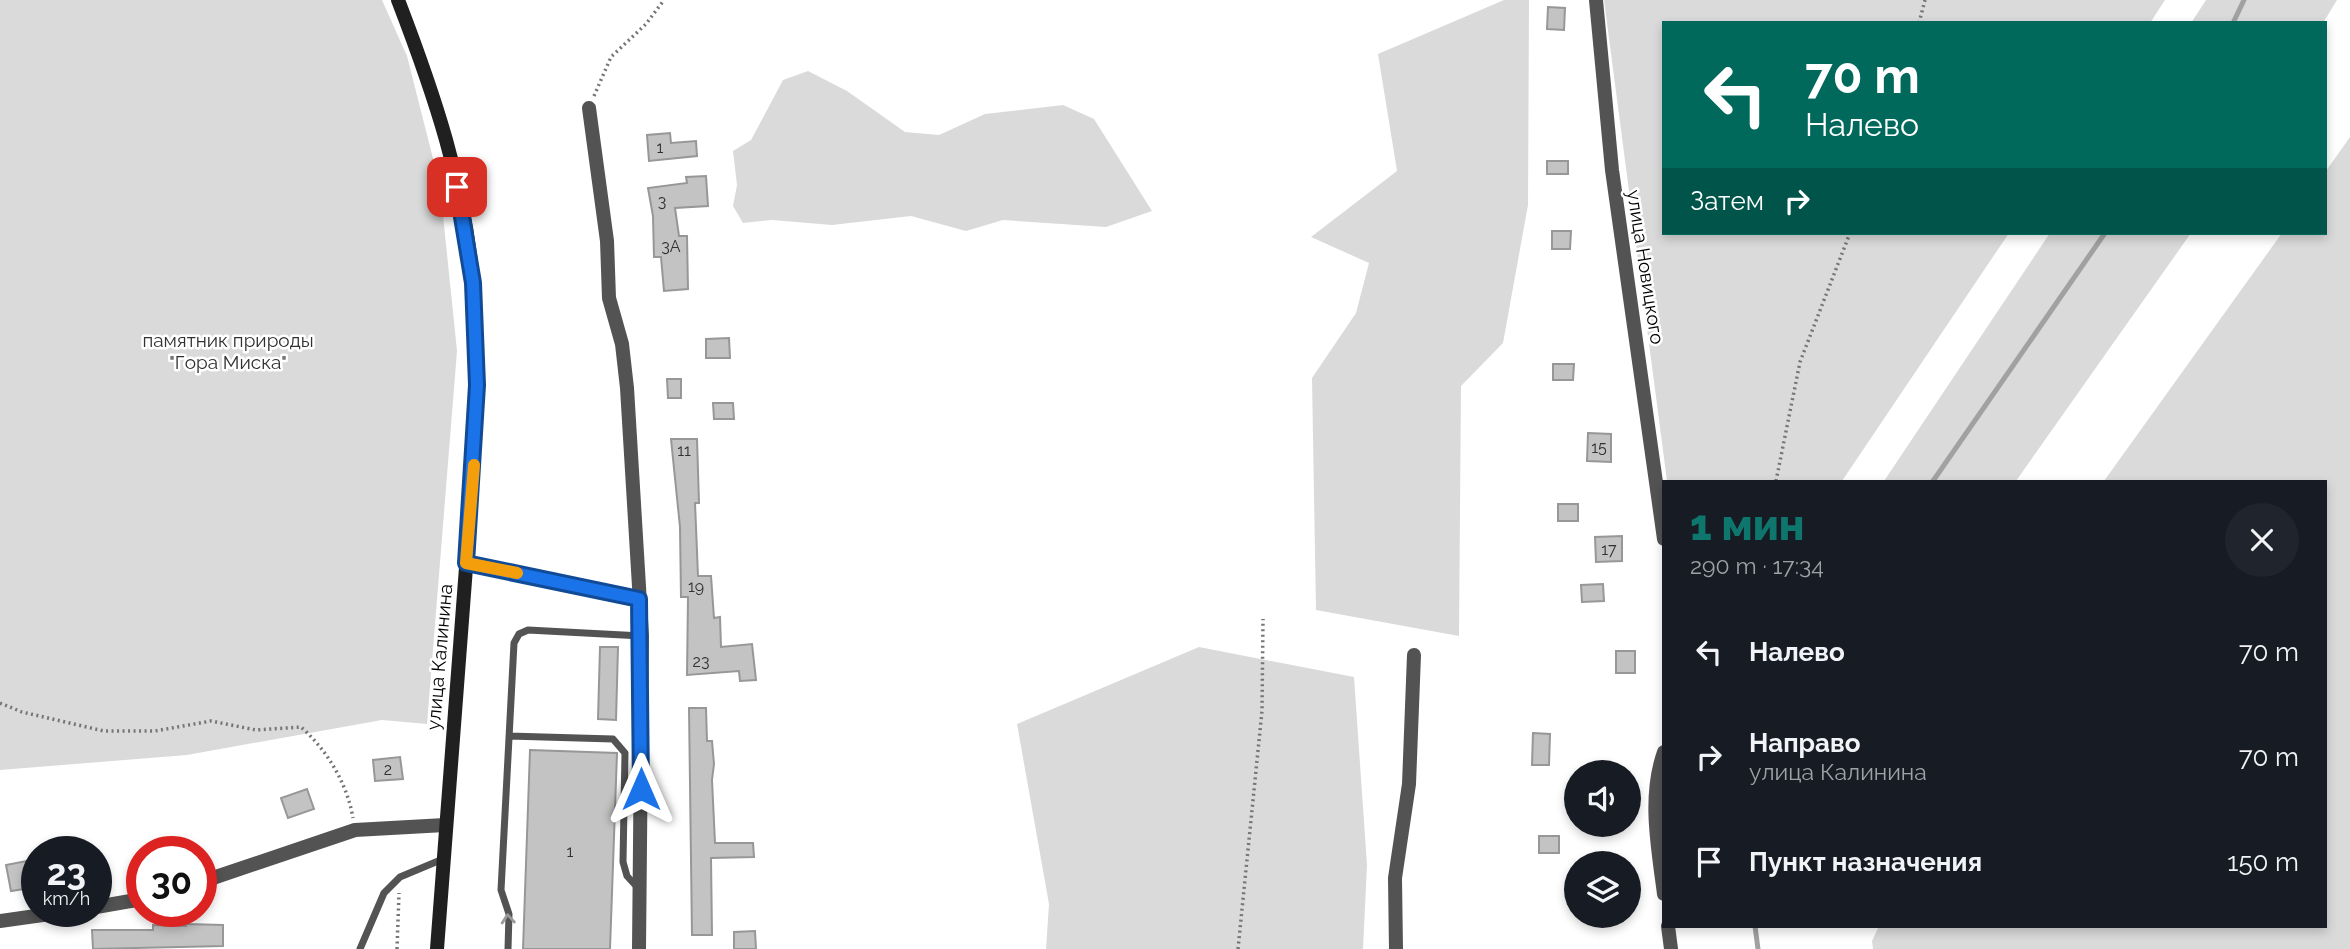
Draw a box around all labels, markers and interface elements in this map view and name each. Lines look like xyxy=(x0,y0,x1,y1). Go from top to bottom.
text: 70 m xyxy=(1805,47,1920,104)
icon: left xyxy=(1690,49,1781,140)
text: Налево xyxy=(1805,106,1919,143)
house number: 1 xyxy=(657,138,664,157)
pin xyxy=(427,157,487,217)
icon: arrive xyxy=(438,168,476,206)
icon: right xyxy=(1778,182,1816,220)
text: Затем xyxy=(1690,186,1764,216)
street label: улица Новицкого xyxy=(1623,188,1669,346)
house number: 3 xyxy=(658,192,666,211)
house number: 3А xyxy=(661,237,681,256)
park label: памятник природы "Гора Миска" xyxy=(142,329,314,373)
house number: 15 xyxy=(1591,438,1607,457)
house number: 11 xyxy=(677,441,691,460)
text: 1 мин xyxy=(1690,501,1804,550)
button: close xyxy=(2225,503,2299,577)
house number: 17 xyxy=(1601,540,1617,559)
text: 290 m · 17:34 xyxy=(1690,552,1824,579)
house number: 19 xyxy=(688,577,704,596)
street label: улица Калинина xyxy=(422,583,456,731)
icon: left xyxy=(1690,633,1728,671)
text: Налево xyxy=(1749,637,1845,667)
text: 70 m xyxy=(2239,637,2299,667)
house number: 23 xyxy=(693,652,709,671)
text: Направо xyxy=(1749,728,1860,758)
icon: right xyxy=(1690,738,1728,776)
text: 70 m xyxy=(2239,742,2299,772)
position arrow xyxy=(604,752,678,826)
text: улица Калинина xyxy=(1749,758,1927,785)
house number: 2 xyxy=(384,760,392,779)
map controls xyxy=(1564,760,1641,928)
button: sound xyxy=(1564,760,1641,837)
speed limit sign: 30 xyxy=(126,836,217,927)
house number: 1 xyxy=(567,842,574,861)
icon: arrive xyxy=(1690,843,1728,881)
text: Пункт назначения xyxy=(1749,847,1982,877)
text: 150 m xyxy=(2227,847,2299,877)
button: layers xyxy=(1564,851,1641,928)
text: 23 xyxy=(47,852,86,893)
text: km/h xyxy=(43,888,90,909)
one-way arrow xyxy=(500,913,515,924)

